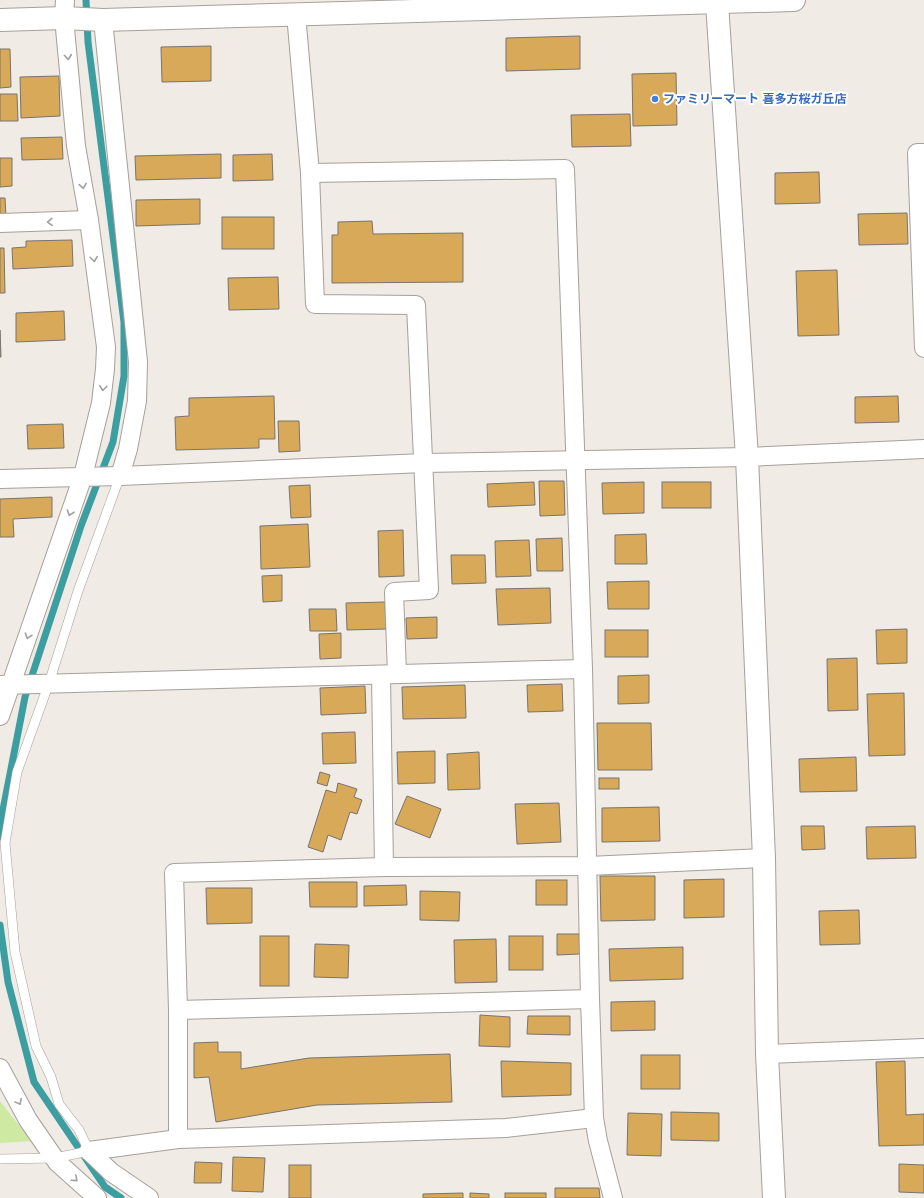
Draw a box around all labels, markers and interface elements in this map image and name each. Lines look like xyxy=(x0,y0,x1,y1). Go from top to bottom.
one-way arrow xyxy=(63,54,72,60)
place label: ファミリーマート 喜多方桜ガ丘店 xyxy=(663,90,847,108)
marker: ファミリーマート 喜多方桜ガ丘店 xyxy=(650,94,660,104)
one-way arrow xyxy=(78,182,87,189)
one-way arrow xyxy=(47,217,53,226)
one-way arrow xyxy=(89,256,98,262)
one-way arrow xyxy=(99,385,108,391)
one-way arrow xyxy=(67,510,75,517)
one-way arrow xyxy=(24,632,32,639)
one-way arrow xyxy=(14,1098,21,1105)
one-way arrow xyxy=(71,1174,78,1181)

